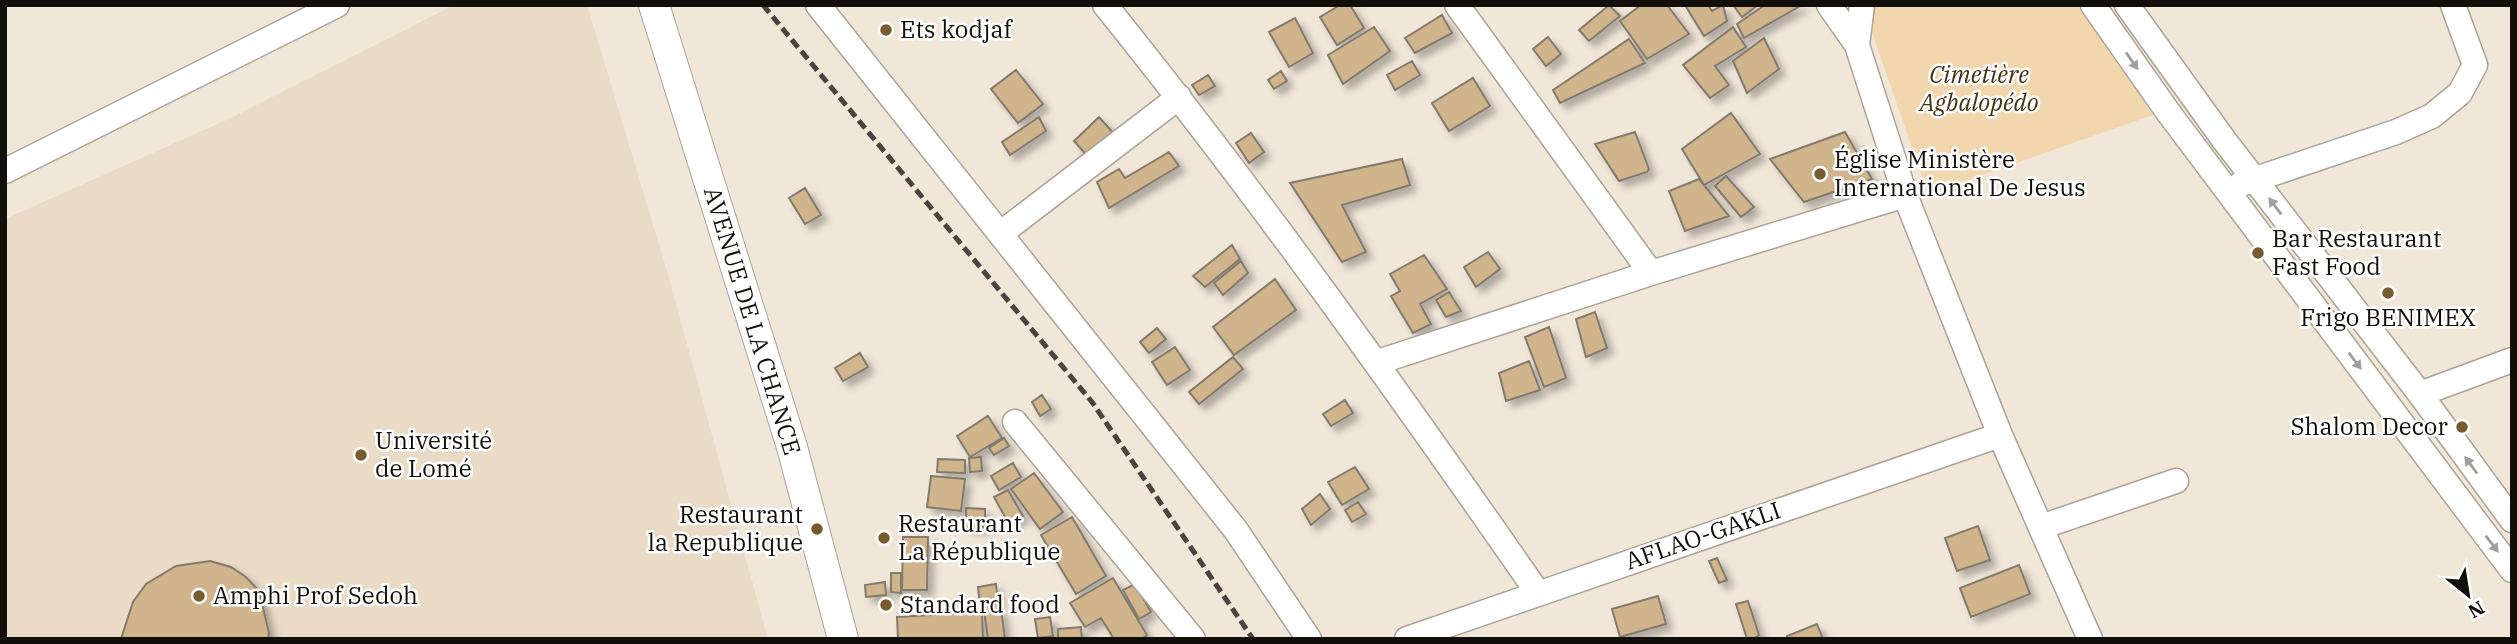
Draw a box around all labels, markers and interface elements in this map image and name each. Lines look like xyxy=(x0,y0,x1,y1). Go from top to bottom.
place label: Ets kodjaf xyxy=(900,13,1013,45)
marker: Ets kodjaf xyxy=(878,22,894,38)
one-way arrow xyxy=(2125,52,2139,70)
park label: Cimetière Agbalopédo xyxy=(1917,58,2039,118)
place label: Église Ministère International De Jesus xyxy=(1834,143,2086,203)
marker: Église Ministère International De Jesus xyxy=(1812,166,1828,182)
street label: AVENUE DE LA CHANCE xyxy=(697,183,809,459)
one-way arrow xyxy=(2267,197,2282,215)
place label: Bar Restaurant Fast Food xyxy=(2272,222,2441,282)
marker: Bar Restaurant Fast Food xyxy=(2250,245,2266,261)
marker: Frigo BENIMEX xyxy=(2380,285,2396,301)
place label: Frigo BENIMEX xyxy=(2300,301,2476,333)
one-way arrow xyxy=(2348,352,2363,370)
place label: Shalom Decor xyxy=(2291,410,2448,442)
marker: Shalom Decor xyxy=(2454,419,2470,435)
place label: Université de Lomé xyxy=(375,424,492,484)
marker: Université de Lomé xyxy=(353,447,369,463)
one-way arrow xyxy=(2465,456,2479,474)
street label: AFLAO-GAKLI xyxy=(1621,493,1785,577)
place label: Restaurant la Republique xyxy=(648,498,803,558)
place label: Restaurant La République xyxy=(898,507,1060,567)
marker: Restaurant la Republique xyxy=(809,521,825,537)
marker: Restaurant La République xyxy=(876,530,892,546)
one-way arrow xyxy=(2485,534,2499,553)
north arrow xyxy=(2433,560,2503,630)
place label: Amphi Prof Sedoh xyxy=(213,579,418,611)
marker: Amphi Prof Sedoh xyxy=(191,588,207,604)
place label: Standard food xyxy=(900,588,1060,620)
text: N xyxy=(2464,596,2489,624)
marker: Standard food xyxy=(878,597,894,613)

